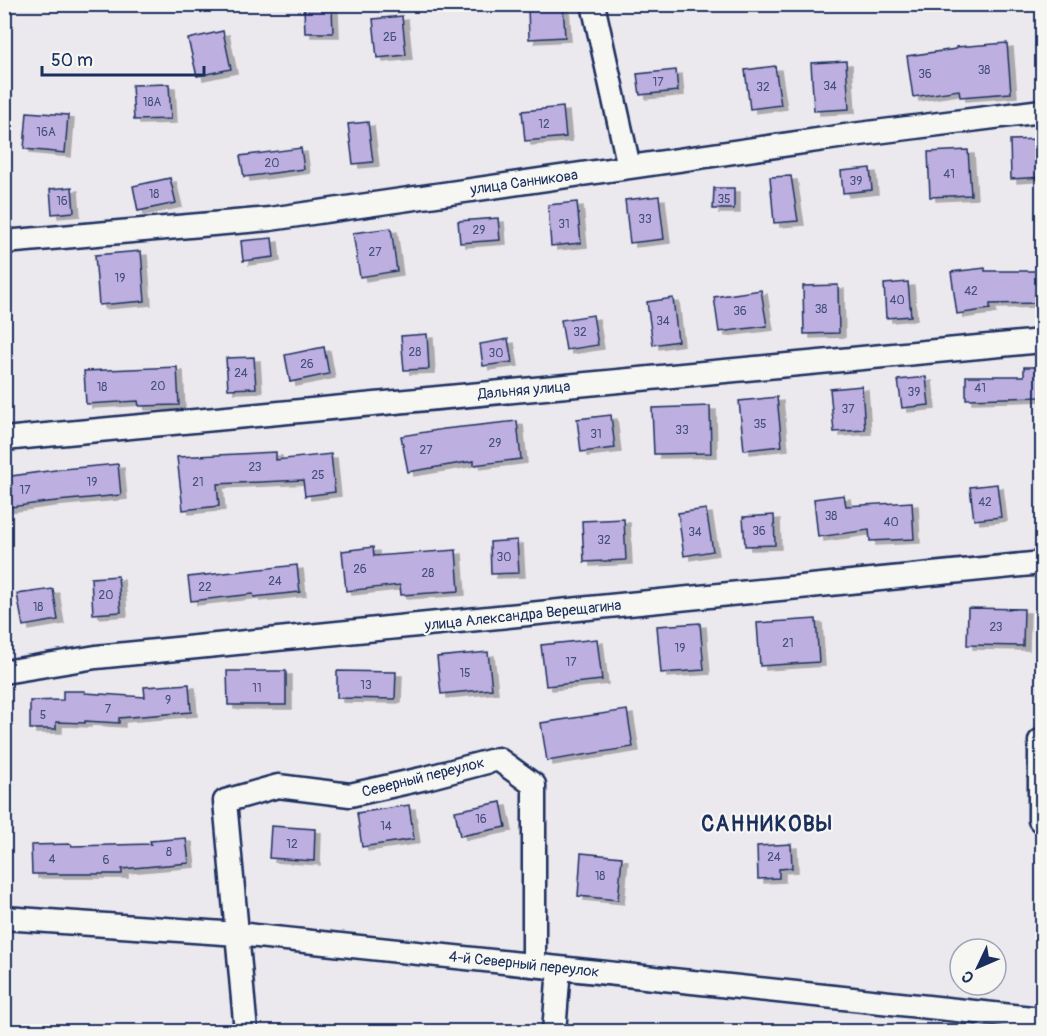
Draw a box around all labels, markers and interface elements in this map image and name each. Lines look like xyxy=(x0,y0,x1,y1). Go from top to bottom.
house number: 2Б xyxy=(383,30,397,45)
scale bar xyxy=(42,39,204,77)
text: 50 m xyxy=(51,49,93,72)
house number: 38 xyxy=(978,63,990,78)
house number: 36 xyxy=(918,67,932,82)
house number: 17 xyxy=(652,75,664,90)
house number: 34 xyxy=(823,79,837,94)
house number: 32 xyxy=(756,80,770,95)
house number: 18А xyxy=(143,95,161,110)
house number: 12 xyxy=(538,117,550,132)
house number: 16А xyxy=(36,125,56,140)
house number: 20 xyxy=(265,156,279,171)
street label: улица Санникова xyxy=(468,166,579,200)
house number: 41 xyxy=(943,167,955,182)
house number: 39 xyxy=(850,174,862,189)
house number: 18 xyxy=(149,187,159,202)
house number: 35 xyxy=(717,192,731,207)
house number: 16 xyxy=(56,194,68,209)
house number: 33 xyxy=(638,212,652,227)
house number: 31 xyxy=(558,217,570,232)
house number: 29 xyxy=(473,223,485,238)
house number: 27 xyxy=(368,245,382,260)
house number: 19 xyxy=(115,271,125,286)
house number: 42 xyxy=(964,284,978,299)
house number: 40 xyxy=(889,293,905,308)
house number: 38 xyxy=(815,302,827,317)
house number: 36 xyxy=(733,304,747,319)
house number: 34 xyxy=(656,314,670,329)
house number: 32 xyxy=(573,325,587,340)
house number: 28 xyxy=(409,345,421,360)
house number: 30 xyxy=(489,346,503,361)
house number: 26 xyxy=(300,357,314,372)
house number: 24 xyxy=(234,366,248,381)
street label: Дальняя улица xyxy=(476,377,571,404)
house number: 20 xyxy=(151,379,165,394)
house number: 18 xyxy=(97,380,107,395)
house number: 41 xyxy=(974,381,986,396)
house number: 39 xyxy=(908,385,920,400)
house number: 37 xyxy=(841,402,855,417)
house number: 35 xyxy=(753,417,767,432)
house number: 33 xyxy=(675,423,689,438)
house number: 31 xyxy=(590,427,602,442)
house number: 29 xyxy=(489,436,501,451)
house number: 27 xyxy=(419,443,433,458)
house number: 23 xyxy=(248,460,262,475)
house number: 25 xyxy=(311,468,325,483)
house number: 19 xyxy=(87,475,97,490)
house number: 21 xyxy=(192,475,204,490)
house number: 17 xyxy=(19,483,31,498)
house number: 42 xyxy=(978,495,992,510)
house number: 38 xyxy=(825,509,837,524)
house number: 40 xyxy=(883,515,899,530)
house number: 36 xyxy=(752,524,766,539)
house number: 34 xyxy=(688,525,702,540)
house number: 32 xyxy=(597,533,611,548)
house number: 30 xyxy=(497,550,511,565)
house number: 26 xyxy=(353,562,367,577)
house number: 28 xyxy=(422,566,434,581)
house number: 24 xyxy=(268,574,282,589)
house number: 22 xyxy=(198,580,212,595)
house number: 20 xyxy=(99,588,113,603)
street label: улица Александра Верещагина xyxy=(423,596,622,635)
house number: 18 xyxy=(33,600,43,615)
house number: 23 xyxy=(989,620,1003,635)
house number: 21 xyxy=(782,636,794,651)
house number: 19 xyxy=(675,641,685,656)
house number: 17 xyxy=(565,655,577,670)
house number: 15 xyxy=(459,666,471,681)
house number: 13 xyxy=(360,678,372,693)
house number: 11 xyxy=(252,681,262,696)
house number: 9 xyxy=(165,693,171,708)
house number: 7 xyxy=(105,702,112,717)
house number: 5 xyxy=(40,708,46,723)
street label: Северный переулок xyxy=(360,753,487,802)
district label: САННИКОВЫ xyxy=(701,811,833,838)
house number: 16 xyxy=(475,812,487,827)
house number: 14 xyxy=(380,819,392,834)
house number: 12 xyxy=(286,837,298,852)
house number: 8 xyxy=(166,845,172,860)
house number: 24 xyxy=(767,850,781,865)
house number: 4 xyxy=(49,852,56,867)
house number: 6 xyxy=(103,853,110,868)
house number: 18 xyxy=(595,869,605,884)
north arrow xyxy=(948,937,1008,997)
street label: 4-й Северный переулок xyxy=(448,947,600,982)
text: С xyxy=(957,966,979,987)

